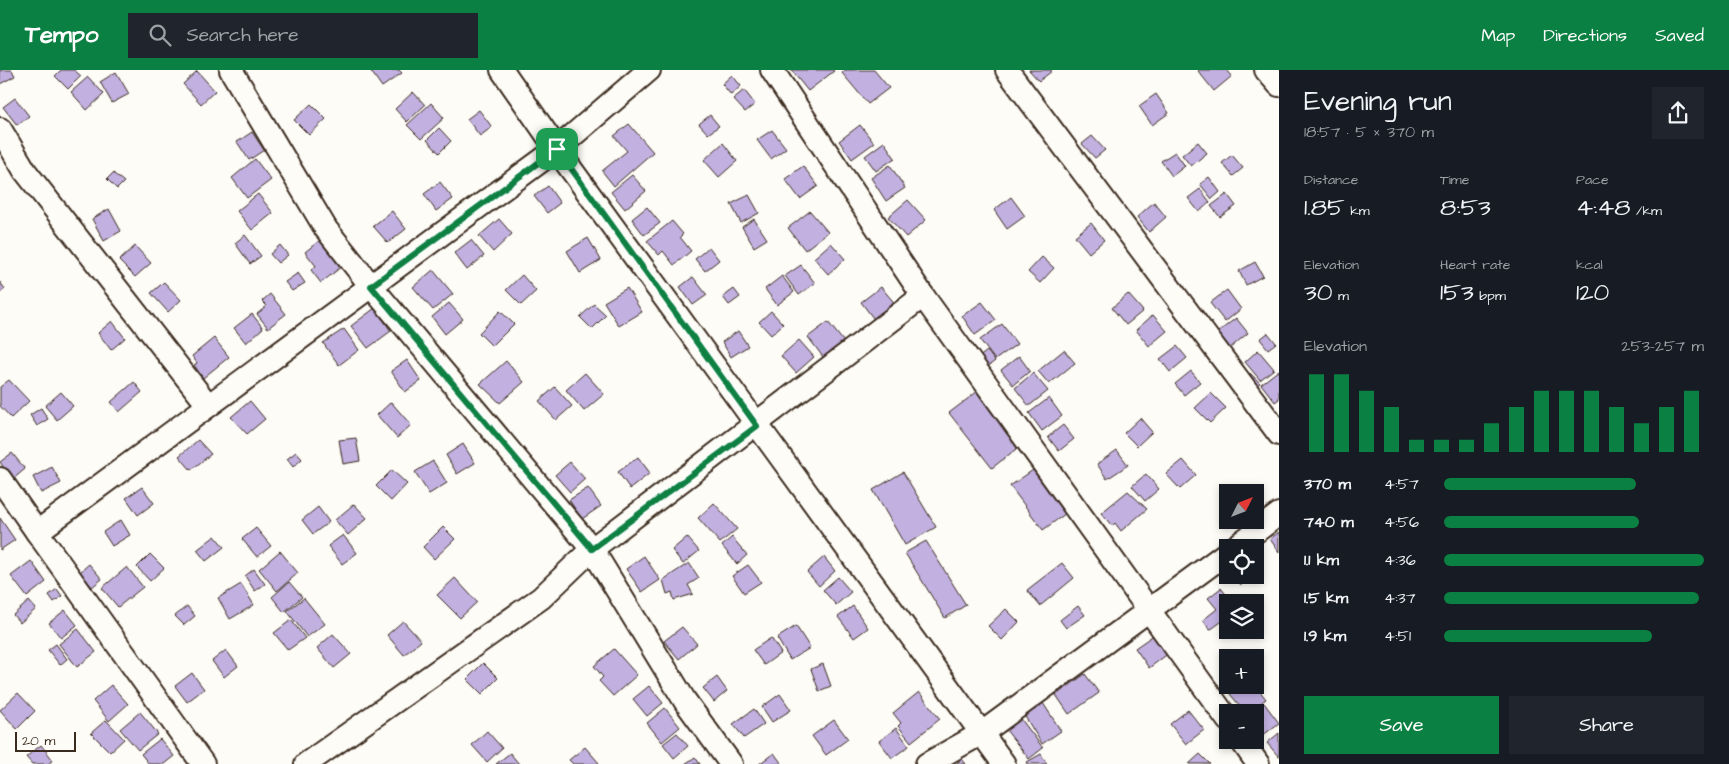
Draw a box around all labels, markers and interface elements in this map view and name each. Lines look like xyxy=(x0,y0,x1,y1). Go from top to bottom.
search box xyxy=(128,13,478,58)
text: Tempo xyxy=(25,18,98,52)
icon: search xyxy=(146,21,174,49)
text: Search here xyxy=(186,22,299,49)
text: Map xyxy=(1481,23,1515,48)
text: Directions xyxy=(1543,23,1627,48)
text: Saved xyxy=(1655,23,1704,48)
text: Evening run xyxy=(1304,82,1452,121)
button: share xyxy=(1652,87,1704,139)
text: 18:57 · 5 × 370 m xyxy=(1304,121,1434,143)
pin xyxy=(536,128,578,170)
icon: arrive xyxy=(543,135,571,163)
text: Distance xyxy=(1304,170,1358,190)
text: Time xyxy=(1440,170,1469,190)
text: Pace xyxy=(1576,170,1608,190)
text: 1.85 xyxy=(1304,190,1345,225)
text: 8:53 xyxy=(1440,190,1491,225)
text: 4:48 xyxy=(1576,190,1630,225)
text: km xyxy=(1345,201,1370,221)
text: /km xyxy=(1630,201,1662,221)
text: Elevation xyxy=(1304,255,1359,275)
text: Heart rate xyxy=(1440,255,1510,275)
text: kcal xyxy=(1576,255,1603,275)
text: 30 xyxy=(1304,275,1333,310)
text: 153 xyxy=(1440,275,1474,310)
text: 120 xyxy=(1576,275,1609,310)
text: m xyxy=(1333,286,1349,306)
text: bpm xyxy=(1474,286,1506,306)
text: Elevation xyxy=(1304,335,1367,357)
text: 253–257 m xyxy=(1621,335,1704,357)
text: 370 m xyxy=(1304,473,1351,495)
text: 4:57 xyxy=(1384,473,1419,495)
north arrow xyxy=(1219,484,1264,529)
map controls xyxy=(1219,484,1264,749)
text: 740 m xyxy=(1304,511,1354,533)
text: 4:56 xyxy=(1384,511,1419,533)
button: locate xyxy=(1219,539,1264,584)
text: 1.1 km xyxy=(1304,549,1339,571)
text: 4:36 xyxy=(1384,549,1416,571)
text: 1.5 km xyxy=(1304,587,1348,609)
text: 4:37 xyxy=(1384,587,1416,609)
button: layers xyxy=(1219,594,1264,639)
text: 1.9 km xyxy=(1304,625,1346,647)
text: 4:51 xyxy=(1384,625,1411,647)
button: + xyxy=(1219,649,1264,694)
button: Save xyxy=(1304,696,1499,754)
button: Share xyxy=(1509,696,1704,754)
button: − xyxy=(1219,704,1264,749)
scale bar xyxy=(15,729,76,752)
text: 20 m xyxy=(22,731,55,751)

